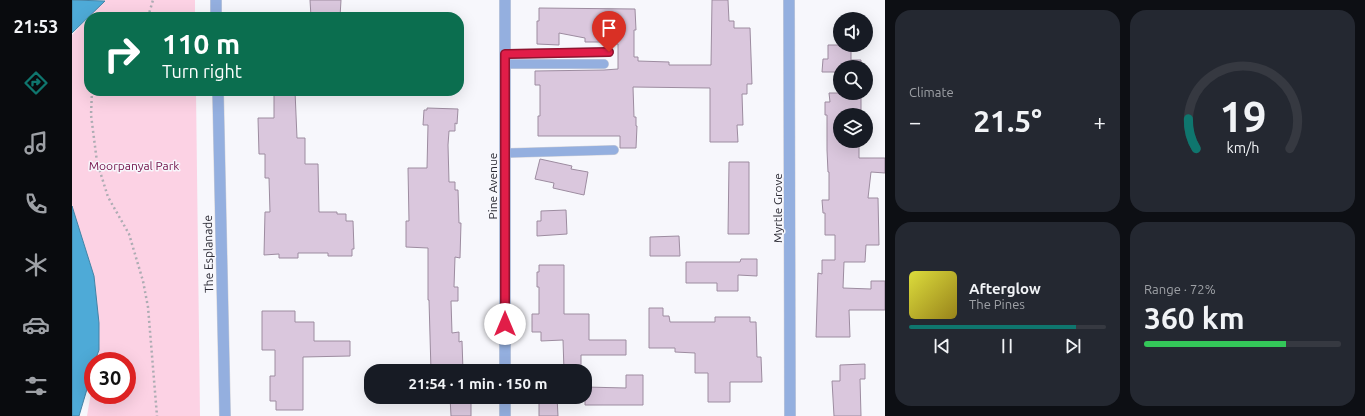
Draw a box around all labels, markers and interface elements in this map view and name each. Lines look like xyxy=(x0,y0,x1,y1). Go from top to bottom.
pin xyxy=(592,11,626,52)
map controls xyxy=(833,12,873,148)
button: sound xyxy=(833,12,873,52)
text: 21:53 xyxy=(13,16,59,36)
icon: arrive xyxy=(598,17,620,39)
icon: right xyxy=(96,28,148,80)
text: 110 m xyxy=(162,28,240,59)
button: search xyxy=(833,60,873,100)
text: Turn right xyxy=(162,61,242,81)
icon: directions xyxy=(22,69,50,97)
text: Climate xyxy=(909,85,954,99)
text: 19 xyxy=(1219,93,1266,140)
text: 21.5° xyxy=(973,104,1042,138)
button: layers xyxy=(833,108,873,148)
text: − xyxy=(909,109,921,134)
text: + xyxy=(1094,109,1106,134)
icon: music xyxy=(22,129,50,157)
text: km/h xyxy=(1226,140,1259,156)
street label: Pine Avenue xyxy=(486,153,499,219)
park label: Moorpanyal Park xyxy=(89,159,179,172)
street label: Myrtle Grove xyxy=(771,173,784,243)
icon: phone xyxy=(22,190,50,218)
street label: The Esplanade xyxy=(201,215,215,293)
icon: climate xyxy=(22,251,50,279)
text: Afterglow xyxy=(969,280,1041,297)
text: Range · 72% xyxy=(1144,282,1216,296)
text: The Pines xyxy=(969,297,1025,311)
text: 360 km xyxy=(1144,301,1245,335)
position arrow xyxy=(484,303,526,345)
icon: car xyxy=(22,311,50,339)
icon: previous xyxy=(931,335,953,357)
icon: pause xyxy=(996,335,1018,357)
icon: next xyxy=(1062,335,1084,357)
speed limit sign: 30 xyxy=(84,352,136,404)
icon: filters xyxy=(22,372,50,400)
text: 21:54 · 1 min · 150 m xyxy=(409,375,547,392)

